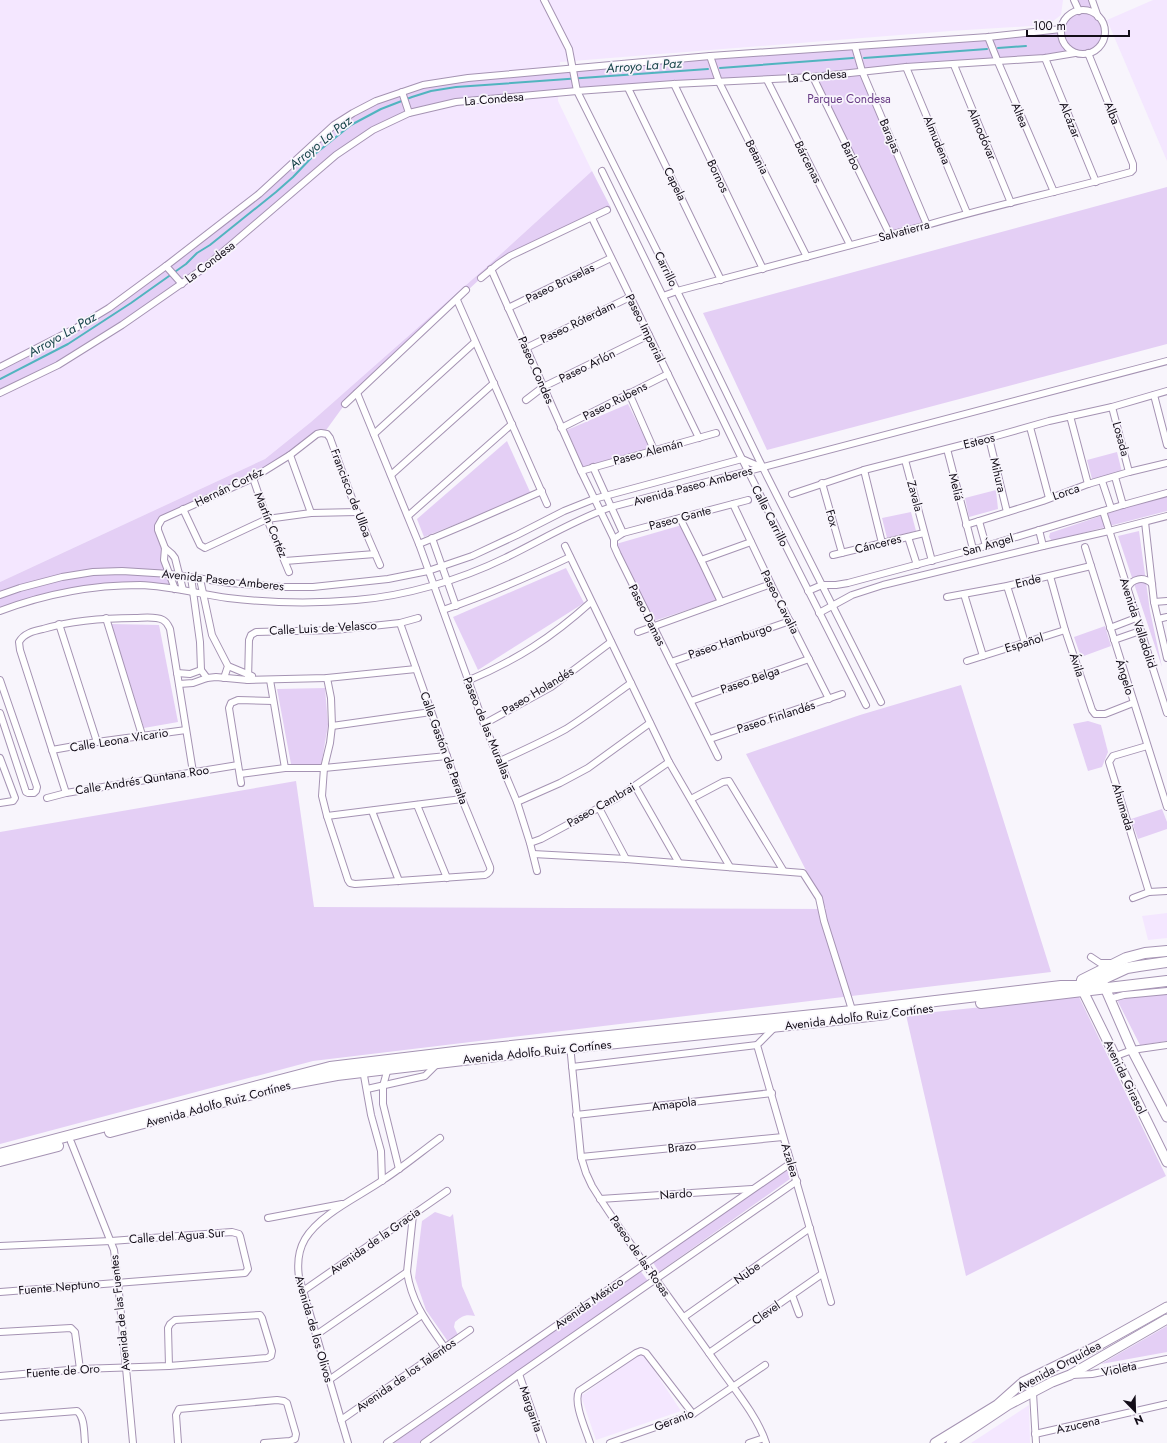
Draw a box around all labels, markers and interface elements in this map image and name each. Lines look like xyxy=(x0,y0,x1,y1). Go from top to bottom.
scale bar xyxy=(1027,12,1129,38)
text: 100 m xyxy=(1033,17,1066,35)
water label: Arroyo La Paz xyxy=(604,53,684,78)
street label: La Condesa xyxy=(787,64,848,88)
street label: La Condesa xyxy=(464,87,525,111)
park label: Parque Condesa xyxy=(807,90,891,108)
street label: Alcázar xyxy=(1055,99,1086,142)
street label: Alba xyxy=(1099,99,1125,127)
street label: Altea xyxy=(1007,100,1033,130)
street label: Almodóvar xyxy=(963,105,1001,164)
water label: Arroyo La Paz xyxy=(284,110,357,174)
street label: Almudena xyxy=(919,113,955,167)
street label: Barajas xyxy=(875,116,905,156)
street label: Betania xyxy=(741,137,773,178)
street label: Bárcenas xyxy=(790,138,826,186)
street label: Barbo xyxy=(836,139,866,174)
street label: Bornos xyxy=(702,156,734,196)
street label: Capela xyxy=(659,164,691,204)
street label: Salvatierra xyxy=(876,215,932,246)
street label: La Condesa xyxy=(181,236,239,287)
street label: Carrillo xyxy=(650,248,682,290)
street label: Paseo Bruselas xyxy=(523,258,598,307)
street label: Paseo Imperial xyxy=(621,291,669,365)
street label: Paseo Róterdam xyxy=(537,296,619,348)
water label: Arroyo La Paz xyxy=(24,307,101,362)
street label: Paseo Condes xyxy=(513,333,559,407)
street label: Paseo Arlón xyxy=(556,345,618,387)
street label: Paseo Rubens xyxy=(580,377,651,425)
street label: Losada xyxy=(1108,420,1134,459)
street label: Esteos xyxy=(961,428,997,454)
street label: Paseo Alemán xyxy=(611,434,685,470)
street label: Francisco de Ulloa xyxy=(326,446,376,540)
street label: Mihura xyxy=(985,456,1011,494)
street label: Avenida Paseo Amberes xyxy=(631,461,755,511)
street label: Hernán Cortéz xyxy=(192,462,267,511)
street label: Meliá xyxy=(944,471,968,503)
street label: Zavala xyxy=(902,478,928,514)
street label: Lorca xyxy=(1050,479,1082,505)
street label: Calle Carrillo xyxy=(747,482,793,550)
street label: Martín Cortéz xyxy=(250,490,292,561)
street label: Paseo Gante xyxy=(647,501,713,535)
street label: Fox xyxy=(821,507,843,530)
street label: San Ángel xyxy=(960,529,1016,561)
street label: Cánceres xyxy=(853,530,903,558)
street label: Avenida Paseo Amberes xyxy=(161,565,285,595)
street label: Paseo Cavalia xyxy=(756,567,804,637)
street label: Ende xyxy=(1013,569,1043,593)
street label: Avenida Valladolid xyxy=(1115,575,1161,671)
street label: Paseo Damas xyxy=(624,581,670,649)
street label: Calle Luis de Velasco xyxy=(269,616,378,640)
street label: Paseo Hamburgo xyxy=(686,618,775,664)
street label: Español xyxy=(1002,629,1046,657)
street label: Ávila xyxy=(1065,651,1089,680)
street label: Ángelo xyxy=(1111,657,1139,698)
street label: Paseo Belga xyxy=(718,661,782,699)
street label: Paseo Holandés xyxy=(499,662,577,720)
street label: Paseo de las Murallas xyxy=(458,674,516,782)
street label: Calle Gastón de Peralta xyxy=(415,689,473,807)
street label: Paseo Finlandés xyxy=(735,696,818,738)
street label: Calle Leona Vicario xyxy=(68,723,170,757)
street label: Calle Andrés Quntana Roo xyxy=(74,760,211,799)
street label: Paseo Cambrai xyxy=(563,778,639,832)
street label: Ahumada xyxy=(1107,781,1139,833)
street label: Avenida Adolfo Ruiz Cortínes xyxy=(784,999,934,1035)
street label: Avenida Adolfo Ruiz Cortínes xyxy=(462,1035,612,1069)
street label: Avenida Girasol xyxy=(1099,1037,1151,1117)
street label: Avenida Adolfo Ruiz Cortínes xyxy=(144,1076,293,1132)
street label: Amapola xyxy=(651,1092,698,1116)
street label: Brazo xyxy=(667,1137,698,1157)
street label: Azalea xyxy=(776,1141,804,1179)
street label: Nardo xyxy=(659,1184,693,1204)
street label: Avenida de la Gracia xyxy=(326,1203,424,1279)
street label: Paseo de las Rosas xyxy=(605,1212,675,1300)
street label: Calle del Agua Sur xyxy=(128,1224,226,1248)
street label: Avenida de las Fuentes xyxy=(105,1254,135,1372)
street label: Nube xyxy=(730,1257,764,1289)
street label: Avenida México xyxy=(551,1272,628,1333)
street label: Avenida de los Olivos xyxy=(290,1273,338,1385)
street label: Fuente Neptuno xyxy=(18,1274,101,1300)
street label: Clevel xyxy=(748,1297,784,1329)
street label: Avenida de los Talentos xyxy=(352,1334,460,1416)
street label: Avenida Orquídea xyxy=(1014,1336,1104,1396)
street label: Violeta xyxy=(1100,1356,1138,1381)
street label: Fuente de Oro xyxy=(26,1359,101,1383)
street label: Margarita xyxy=(515,1383,547,1435)
north arrow xyxy=(1115,1391,1155,1431)
street label: Geranio xyxy=(651,1404,697,1436)
street label: Azucena xyxy=(1054,1411,1102,1439)
text: N xyxy=(1132,1411,1146,1429)

